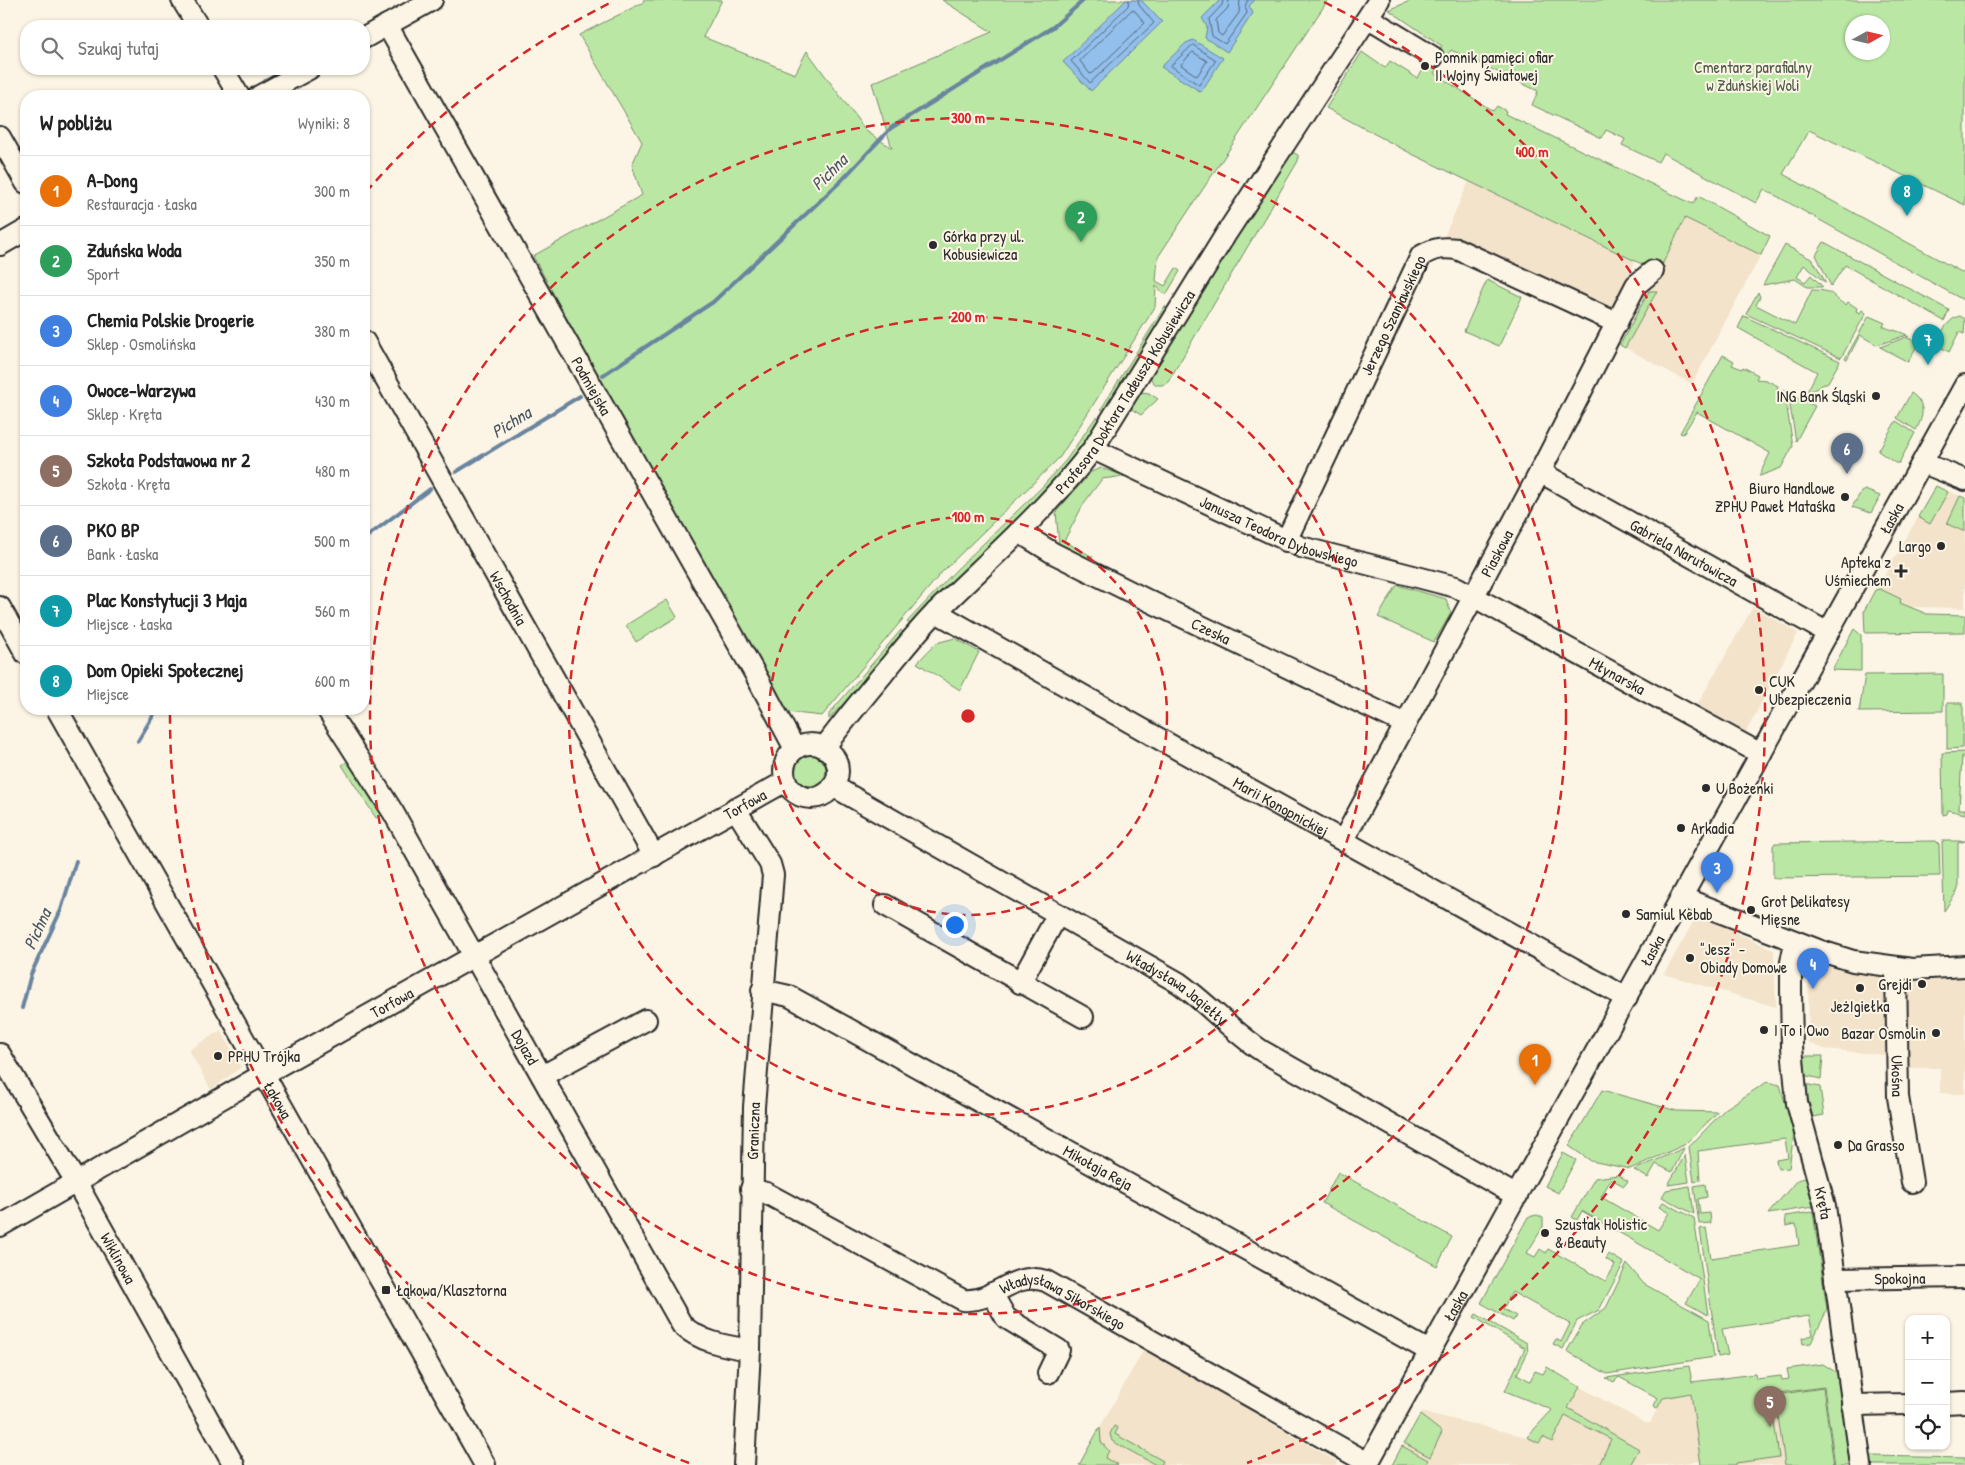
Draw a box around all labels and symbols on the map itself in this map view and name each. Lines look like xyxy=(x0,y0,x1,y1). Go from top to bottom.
north arrow xyxy=(1845,15,1890,60)
place label: Pomnik pamięci ofiar II Wojny Światowej xyxy=(1435,46,1554,86)
park label: Cmentarz parafialny w Zduńskiej Woli xyxy=(1694,56,1812,96)
marker: Pomnik pamięci ofiar II Wojny Światowej xyxy=(1419,60,1431,72)
text: 300 m xyxy=(951,107,985,128)
text: 400 m xyxy=(1516,141,1548,162)
water label: Pichna xyxy=(805,147,854,196)
pin: 8 xyxy=(1891,175,1923,216)
pin: 2 xyxy=(1065,201,1097,242)
place label: Górka przy ul. Kobusiewicza xyxy=(943,225,1024,265)
marker: Górka przy ul. Kobusiewicza xyxy=(927,239,939,251)
street label: Jerzego Szaniawskiego xyxy=(1355,251,1431,379)
street label: Profesora Doktora Tadeusza Kobusiewicza xyxy=(1050,286,1200,499)
text: 200 m xyxy=(951,306,985,327)
pin: 7 xyxy=(1912,324,1944,365)
street label: Podmiejska xyxy=(566,353,617,419)
place label: ING Bank Śląski xyxy=(1776,385,1866,407)
marker: ING Bank Śląski xyxy=(1870,390,1882,402)
water label: Pichna xyxy=(486,399,537,444)
pin: 6 xyxy=(1831,433,1863,474)
place label: Biuro Handlowe ZPHU Paweł Mataśka xyxy=(1715,477,1836,517)
street label: Janusza Teodora Dybowskiego xyxy=(1196,490,1361,572)
marker: Biuro Handlowe ZPHU Paweł Mataśka xyxy=(1839,491,1851,503)
street label: Łaska xyxy=(1874,499,1909,538)
text: 100 m xyxy=(952,506,984,527)
street label: Gabriela Narutowicza xyxy=(1626,513,1742,592)
street label: Piaskowa xyxy=(1475,526,1518,581)
place label: Largo xyxy=(1899,535,1932,557)
marker: Largo xyxy=(1935,540,1947,552)
place label: Apteka z Uśmiechem xyxy=(1825,551,1891,591)
marker: Apteka z Uśmiechem xyxy=(1895,565,1907,577)
street label: Wschodnia xyxy=(485,567,533,629)
street label: Czeska xyxy=(1188,612,1234,650)
street label: Młynarska xyxy=(1585,651,1650,700)
place label: CUK Ubezpieczenia xyxy=(1769,670,1851,710)
marker: CUK Ubezpieczenia xyxy=(1753,684,1765,696)
centre of rings xyxy=(959,707,977,725)
street label: Marii Konopnickiej xyxy=(1229,771,1333,842)
place label: U Bożenki xyxy=(1716,777,1774,799)
marker: U Bożenki xyxy=(1700,782,1712,794)
street label: Torfowa xyxy=(719,783,770,825)
place label: Arkadia xyxy=(1691,817,1734,839)
marker: Arkadia xyxy=(1675,822,1687,834)
pin: 3 xyxy=(1701,852,1733,893)
place label: Grot Delikatesy Mięsne xyxy=(1761,890,1850,930)
water label: Pichna xyxy=(17,903,58,953)
place label: Samiul Kebab xyxy=(1636,903,1713,925)
marker: Grot Delikatesy Mięsne xyxy=(1745,904,1757,916)
marker: Samiul Kebab xyxy=(1620,908,1632,920)
your location xyxy=(942,912,968,938)
street label: Łaska xyxy=(1634,931,1669,970)
place label: "Jesz" - Obiady Domowe xyxy=(1700,938,1788,978)
street label: Władysława Jagiełły xyxy=(1122,944,1233,1030)
pin: 4 xyxy=(1797,948,1829,989)
marker: "Jesz" - Obiady Domowe xyxy=(1684,952,1696,964)
place label: Grejdi xyxy=(1878,973,1912,995)
marker: Grejdi xyxy=(1916,978,1928,990)
street label: Torfowa xyxy=(366,981,417,1023)
marker: JeżIgiełka xyxy=(1854,982,1866,994)
place label: JeżIgiełka xyxy=(1831,995,1889,1017)
place label: I To i Owo xyxy=(1774,1019,1830,1041)
place label: Bazar Osmolin xyxy=(1841,1022,1926,1044)
marker: I To i Owo xyxy=(1758,1024,1770,1036)
street label: Dojazd xyxy=(507,1025,544,1069)
marker: Bazar Osmolin xyxy=(1930,1027,1942,1039)
pin: 1 xyxy=(1519,1044,1551,1085)
place label: PPHU Trójka xyxy=(228,1045,300,1067)
marker: PPHU Trójka xyxy=(212,1050,224,1062)
street label: Ukośna xyxy=(1886,1055,1909,1097)
street label: Łąkowa xyxy=(259,1077,298,1123)
street label: Graniczna xyxy=(741,1102,765,1160)
place label: Da Grasso xyxy=(1848,1134,1905,1156)
street label: Mikołaja Reja xyxy=(1059,1139,1137,1195)
marker: Da Grasso xyxy=(1832,1139,1844,1151)
street label: Kręta xyxy=(1809,1184,1838,1220)
place label: Szustak Holistic & Beauty xyxy=(1555,1213,1648,1253)
marker: Szustak Holistic & Beauty xyxy=(1539,1227,1551,1239)
street label: Wiklinowa xyxy=(95,1229,142,1288)
street label: Spokojna xyxy=(1874,1267,1926,1289)
street label: Władysława Sikorskiego xyxy=(995,1268,1130,1335)
place label: Łąkowa/Klasztorna xyxy=(396,1279,507,1301)
marker: Łąkowa/Klasztorna xyxy=(380,1284,392,1296)
street label: Łaska xyxy=(1438,1286,1473,1325)
pin: 5 xyxy=(1754,1386,1786,1427)

